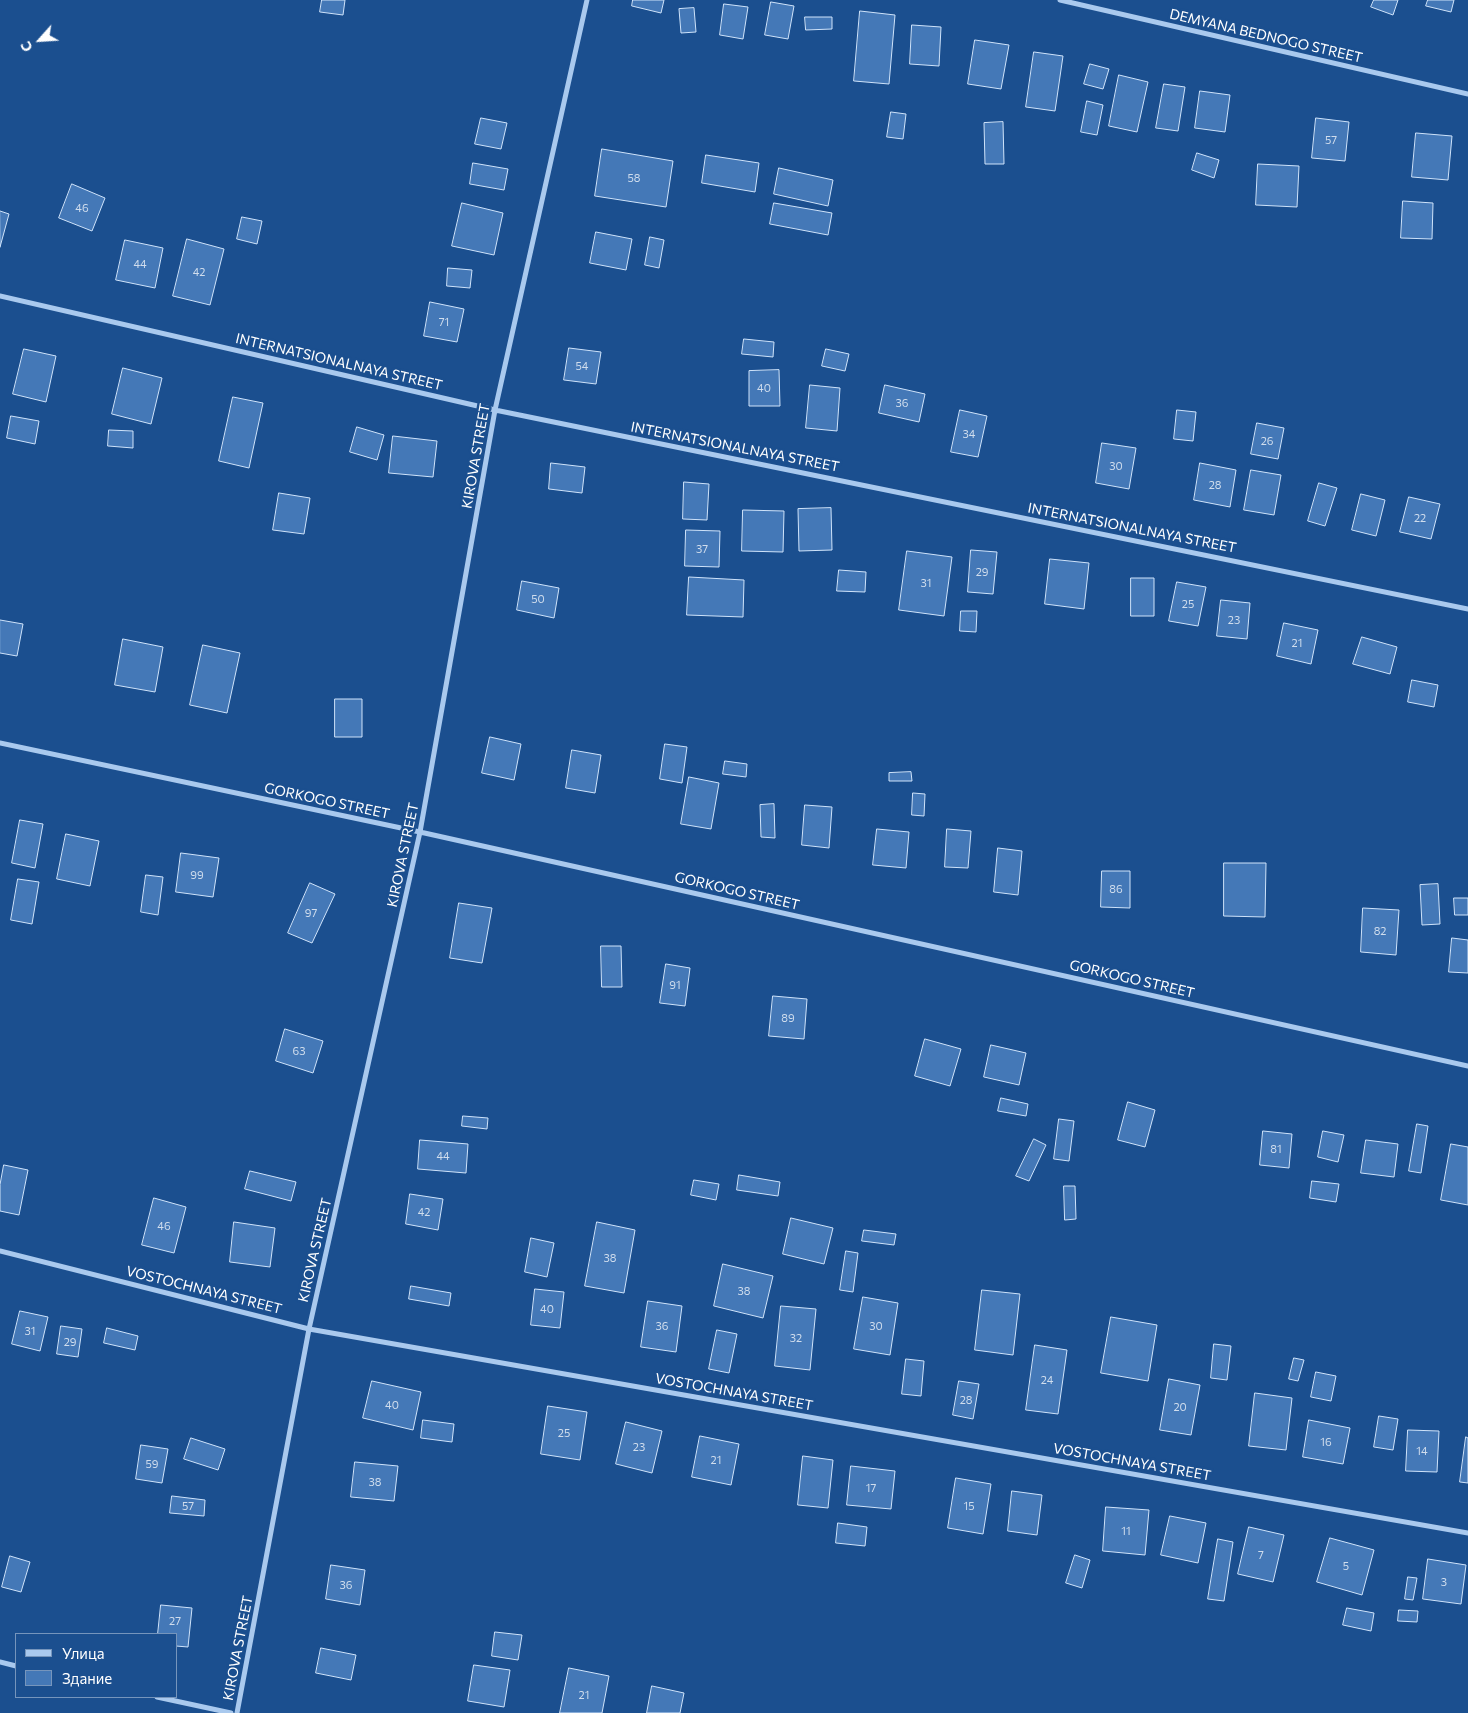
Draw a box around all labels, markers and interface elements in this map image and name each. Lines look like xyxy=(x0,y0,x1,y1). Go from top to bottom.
street label: DEMYANA BEDNOGO STREET xyxy=(1168,6,1364,66)
north arrow xyxy=(15,15,65,65)
text: С xyxy=(16,39,36,55)
house number: 57 xyxy=(1325,133,1337,147)
house number: 58 xyxy=(628,171,640,185)
house number: 46 xyxy=(75,201,89,215)
house number: 44 xyxy=(133,257,147,271)
house number: 42 xyxy=(193,265,205,279)
house number: 71 xyxy=(439,315,449,329)
street label: INTERNATSIONALNAYA STREET xyxy=(234,330,444,394)
house number: 54 xyxy=(576,359,588,373)
house number: 40 xyxy=(757,381,771,395)
house number: 36 xyxy=(896,396,908,410)
street label: KIROVA STREET xyxy=(458,402,494,510)
street label: INTERNATSIONALNAYA STREET xyxy=(629,419,841,475)
house number: 34 xyxy=(963,427,975,441)
house number: 26 xyxy=(1261,434,1273,448)
house number: 30 xyxy=(1109,459,1123,473)
house number: 28 xyxy=(1209,478,1221,492)
street label: INTERNATSIONALNAYA STREET xyxy=(1026,500,1238,556)
house number: 22 xyxy=(1414,511,1426,525)
house number: 37 xyxy=(696,542,708,556)
house number: 29 xyxy=(976,565,988,579)
house number: 31 xyxy=(921,576,931,590)
house number: 50 xyxy=(531,592,545,606)
house number: 25 xyxy=(1182,597,1194,611)
house number: 23 xyxy=(1228,613,1240,627)
house number: 21 xyxy=(1292,636,1302,650)
street label: GORKOGO STREET xyxy=(263,779,391,823)
street label: KIROVA STREET xyxy=(384,801,422,909)
house number: 99 xyxy=(190,868,204,882)
street label: GORKOGO STREET xyxy=(673,868,801,914)
house number: 86 xyxy=(1109,882,1123,896)
house number: 97 xyxy=(305,906,317,920)
house number: 82 xyxy=(1374,924,1386,938)
street label: GORKOGO STREET xyxy=(1068,956,1196,1002)
house number: 91 xyxy=(669,978,681,992)
house number: 89 xyxy=(781,1011,795,1025)
house number: 63 xyxy=(293,1044,305,1058)
house number: 81 xyxy=(1270,1142,1282,1156)
house number: 44 xyxy=(436,1149,450,1163)
street label: KIROVA STREET xyxy=(295,1196,335,1304)
house number: 42 xyxy=(418,1205,430,1219)
house number: 46 xyxy=(157,1219,171,1233)
house number: 38 xyxy=(604,1251,616,1265)
street label: VOSTOCHNAYA STREET xyxy=(124,1262,284,1318)
house number: 38 xyxy=(738,1284,750,1298)
house number: 40 xyxy=(540,1302,554,1316)
house number: 36 xyxy=(656,1319,668,1333)
house number: 30 xyxy=(869,1319,883,1333)
house number: 31 xyxy=(25,1324,35,1338)
house number: 32 xyxy=(790,1331,802,1345)
house number: 29 xyxy=(64,1335,76,1349)
street label: VOSTOCHNAYA STREET xyxy=(654,1370,814,1414)
house number: 24 xyxy=(1041,1373,1053,1387)
house number: 28 xyxy=(960,1393,972,1407)
house number: 40 xyxy=(385,1398,399,1412)
house number: 20 xyxy=(1173,1400,1187,1414)
house number: 25 xyxy=(558,1426,570,1440)
house number: 16 xyxy=(1320,1435,1332,1449)
house number: 23 xyxy=(633,1440,645,1454)
street label: VOSTOCHNAYA STREET xyxy=(1052,1440,1212,1484)
house number: 14 xyxy=(1416,1444,1428,1458)
house number: 21 xyxy=(711,1453,721,1467)
house number: 59 xyxy=(146,1457,158,1471)
house number: 38 xyxy=(369,1475,381,1489)
house number: 17 xyxy=(866,1481,876,1495)
house number: 57 xyxy=(182,1499,194,1513)
house number: 15 xyxy=(963,1499,975,1513)
house number: 11 xyxy=(1121,1524,1131,1538)
house number: 7 xyxy=(1258,1548,1264,1562)
house number: 5 xyxy=(1343,1559,1349,1573)
house number: 3 xyxy=(1441,1575,1447,1589)
house number: 36 xyxy=(340,1578,352,1592)
street label: KIROVA STREET xyxy=(220,1594,256,1702)
house number: 27 xyxy=(169,1614,181,1628)
legend xyxy=(15,1633,178,1698)
text: Улица xyxy=(62,1644,104,1662)
text: Здание xyxy=(62,1669,112,1687)
house number: 21 xyxy=(579,1688,589,1702)

